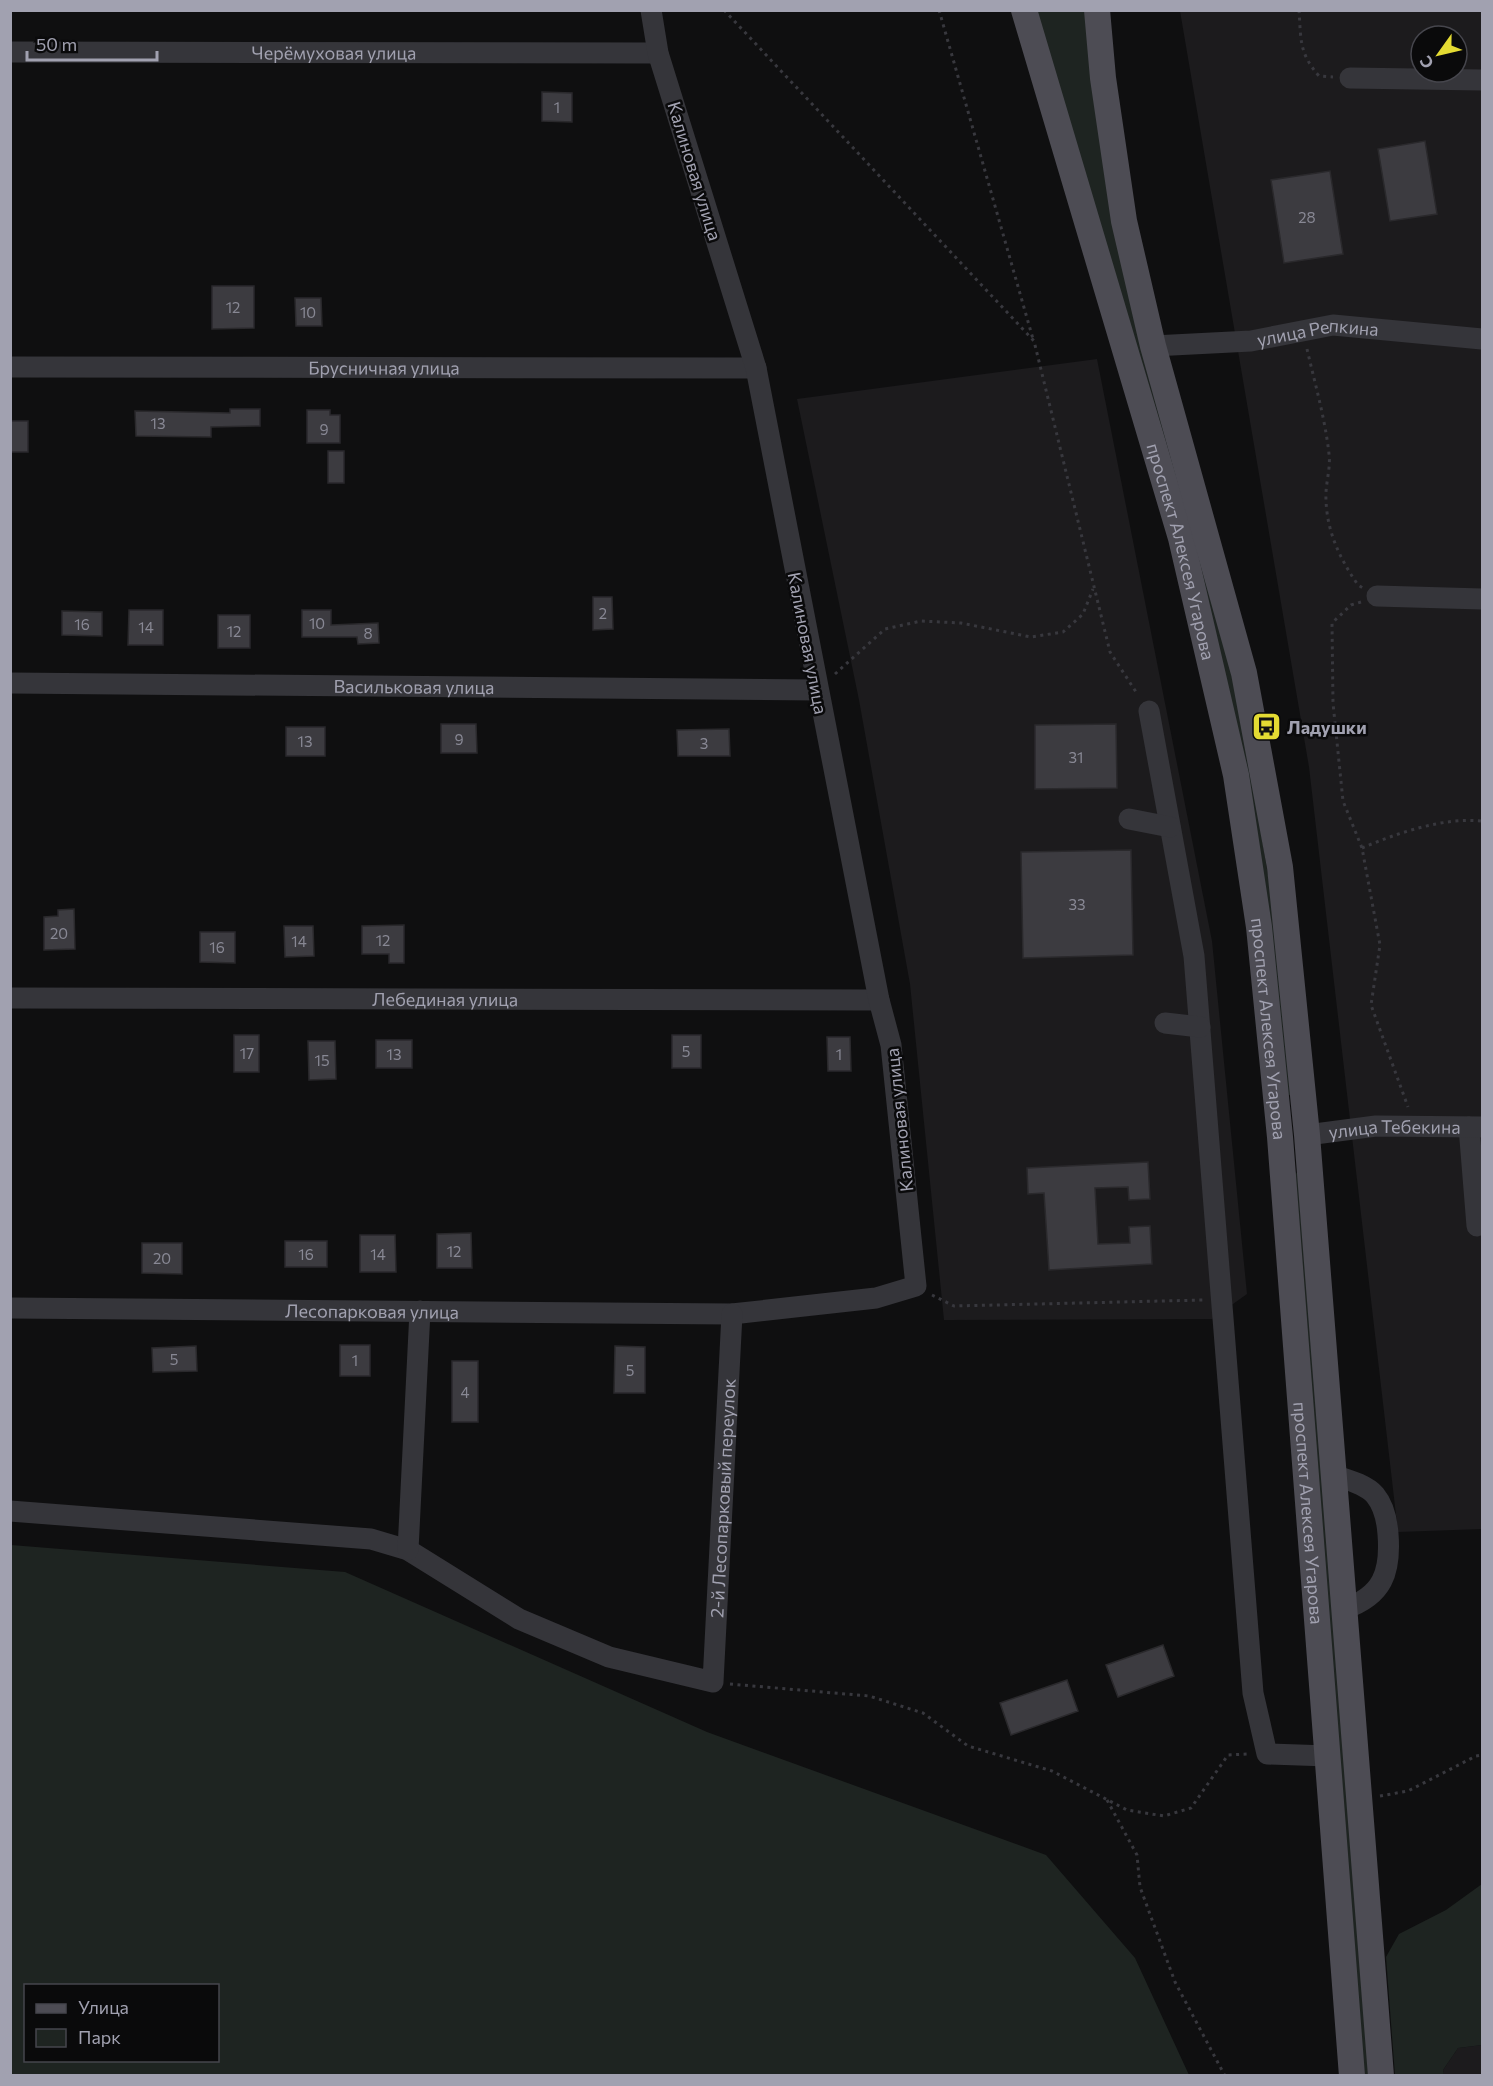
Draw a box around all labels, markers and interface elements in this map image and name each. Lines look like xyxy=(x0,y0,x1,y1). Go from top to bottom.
scale bar xyxy=(27,24,158,62)
north arrow xyxy=(1409,24,1469,84)
text: 50 m xyxy=(36,33,77,55)
street label: Черёмуховая улица xyxy=(252,41,416,64)
text: С xyxy=(1415,53,1437,73)
house number: 1 xyxy=(554,98,560,116)
street label: Калиновая улица xyxy=(663,99,727,243)
house number: 28 xyxy=(1298,208,1316,226)
house number: 12 xyxy=(226,298,240,316)
house number: 10 xyxy=(300,303,316,321)
street label: улица Репкина xyxy=(1255,314,1380,351)
street label: Брусничная улица xyxy=(308,356,460,379)
house number: 13 xyxy=(151,414,165,432)
house number: 9 xyxy=(319,420,329,438)
street label: проспект Алексея Угарова xyxy=(1142,441,1220,662)
street label: Калиновая улица xyxy=(783,570,833,716)
house number: 2 xyxy=(599,604,607,622)
house number: 10 xyxy=(309,614,325,632)
house number: 16 xyxy=(74,615,90,633)
house number: 14 xyxy=(138,618,154,636)
house number: 12 xyxy=(227,622,241,640)
house number: 8 xyxy=(363,624,373,642)
street label: Васильковая улица xyxy=(333,675,495,698)
bus stop icon: Ладушки xyxy=(1250,711,1282,743)
place label: Ладушки xyxy=(1287,716,1367,738)
house number: 9 xyxy=(454,730,464,748)
house number: 13 xyxy=(298,732,312,750)
house number: 3 xyxy=(700,734,708,752)
house number: 31 xyxy=(1069,748,1083,766)
house number: 33 xyxy=(1068,895,1086,913)
street label: проспект Алексея Угарова xyxy=(1247,916,1291,1141)
house number: 20 xyxy=(50,924,68,942)
house number: 12 xyxy=(376,931,390,949)
house number: 14 xyxy=(291,932,307,950)
house number: 16 xyxy=(209,938,225,956)
street label: Лебединая улица xyxy=(372,988,518,1010)
house number: 5 xyxy=(682,1042,690,1060)
house number: 17 xyxy=(240,1044,254,1062)
house number: 13 xyxy=(387,1045,401,1063)
house number: 1 xyxy=(836,1045,842,1063)
street label: Калиновая улица xyxy=(881,1047,917,1193)
house number: 15 xyxy=(314,1051,330,1069)
street label: улица Тебекина xyxy=(1327,1115,1461,1143)
house number: 12 xyxy=(447,1242,461,1260)
house number: 16 xyxy=(298,1245,314,1263)
house number: 14 xyxy=(370,1245,386,1263)
house number: 20 xyxy=(153,1249,171,1267)
street label: Лесопарковая улица xyxy=(285,1299,459,1323)
house number: 5 xyxy=(170,1350,178,1368)
house number: 1 xyxy=(352,1351,358,1369)
house number: 5 xyxy=(626,1361,634,1379)
street label: 2-й Лесопарковый переулок xyxy=(705,1378,740,1619)
house number: 4 xyxy=(461,1383,470,1401)
street label: проспект Алексея Угарова xyxy=(1289,1401,1328,1625)
legend xyxy=(24,1984,219,2062)
text: Улица xyxy=(78,1996,129,2018)
text: Парк xyxy=(78,2026,121,2048)

